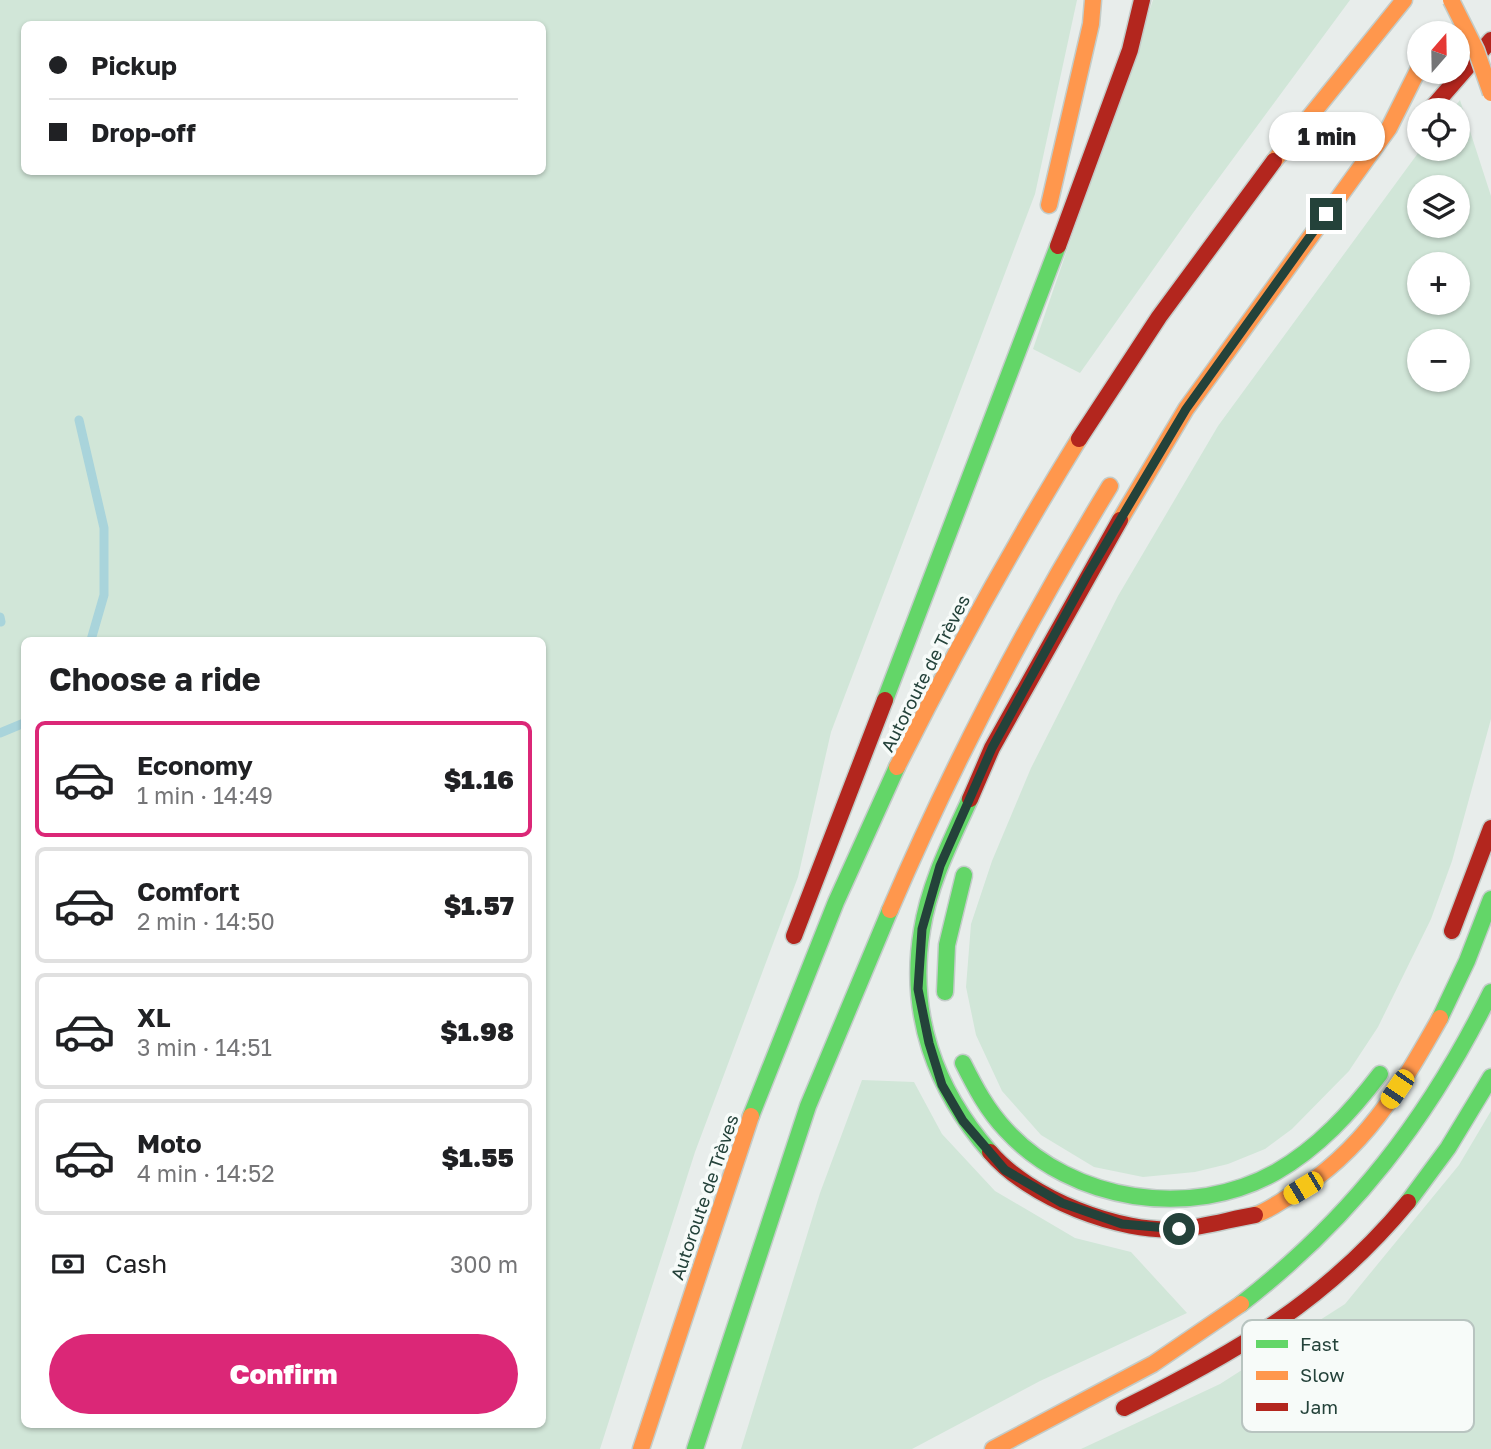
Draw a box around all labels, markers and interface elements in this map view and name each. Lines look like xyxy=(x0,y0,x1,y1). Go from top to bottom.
north arrow xyxy=(1407,21,1470,84)
map controls xyxy=(1407,21,1470,392)
text: Pickup xyxy=(91,50,177,81)
button: locate xyxy=(1407,98,1470,161)
callout: 1 min xyxy=(1268,113,1384,162)
text: Drop-off xyxy=(91,117,196,148)
text: 1 min xyxy=(1298,122,1356,150)
button: layers xyxy=(1407,175,1470,238)
route end xyxy=(1310,198,1342,230)
button: + xyxy=(1407,252,1470,315)
button: − xyxy=(1407,329,1470,392)
street label: Autoroute de Trèves xyxy=(876,591,974,755)
text: Choose a ride xyxy=(49,660,261,698)
icon: car xyxy=(53,748,116,811)
text: Economy xyxy=(137,750,253,781)
text: $1.16 xyxy=(444,764,514,795)
text: 1 min · 14:49 xyxy=(137,781,273,809)
icon: car xyxy=(53,874,116,937)
text: Comfort xyxy=(137,876,240,907)
text: $1.57 xyxy=(444,890,514,921)
text: 2 min · 14:50 xyxy=(137,907,275,935)
icon: car xyxy=(53,1000,116,1063)
text: XL xyxy=(137,1002,171,1033)
text: $1.98 xyxy=(440,1016,514,1047)
text: 3 min · 14:51 xyxy=(137,1033,272,1061)
car xyxy=(1377,1066,1418,1112)
street label: Autoroute de Trèves xyxy=(665,1111,743,1283)
icon: car xyxy=(53,1126,116,1189)
text: Moto xyxy=(137,1128,202,1159)
text: $1.55 xyxy=(442,1142,514,1173)
text: 4 min · 14:52 xyxy=(137,1159,275,1187)
car xyxy=(1280,1168,1327,1208)
route start xyxy=(1163,1213,1195,1245)
icon: cash xyxy=(49,1245,87,1283)
text: Cash xyxy=(105,1248,167,1279)
text: 300 m xyxy=(450,1250,518,1278)
legend xyxy=(1242,1320,1474,1432)
text: Fast xyxy=(1300,1332,1339,1355)
button: Confirm xyxy=(49,1334,518,1414)
text: Slow xyxy=(1300,1363,1345,1386)
text: Jam xyxy=(1300,1395,1338,1418)

